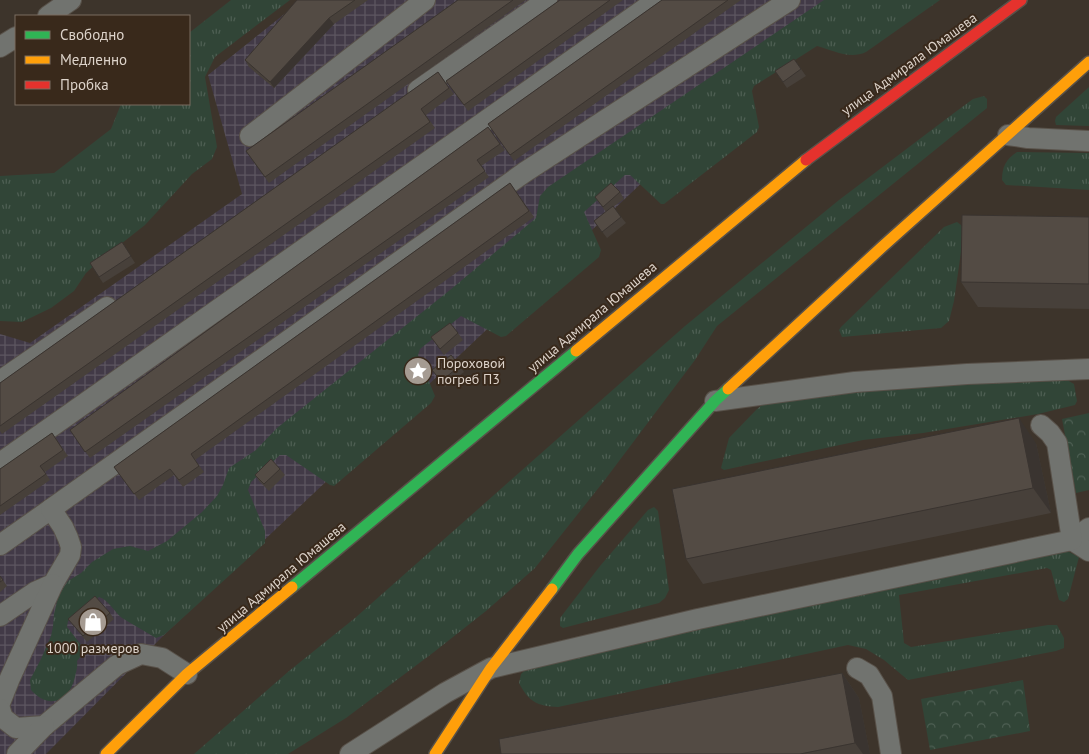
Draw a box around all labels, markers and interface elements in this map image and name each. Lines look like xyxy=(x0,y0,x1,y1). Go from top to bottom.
street label: улица Адмирала Юмашева xyxy=(838,9,980,119)
legend xyxy=(15,15,190,105)
text: Свободно xyxy=(60,25,124,44)
text: Медленно xyxy=(60,50,127,69)
text: Пробка xyxy=(60,75,109,94)
street label: улица Адмирала Юмашева xyxy=(524,258,660,376)
place label: Пороховой погреб П3 xyxy=(437,354,505,388)
place icon: Пороховой погреб П3 xyxy=(403,356,433,386)
street label: улица Адмирала Юмашева xyxy=(213,518,349,636)
shop icon: 1000 размеров xyxy=(78,607,108,637)
place label: 1000 размеров xyxy=(46,639,140,657)

